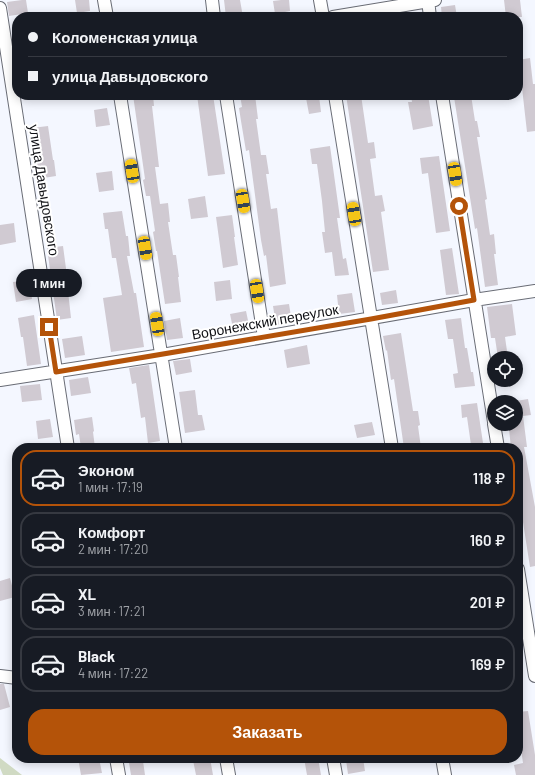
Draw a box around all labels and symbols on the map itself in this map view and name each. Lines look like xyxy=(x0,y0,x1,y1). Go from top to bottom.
street label: улица Давыдовского xyxy=(26,123,63,257)
car xyxy=(124,158,140,184)
car xyxy=(447,161,463,187)
car xyxy=(235,188,251,214)
route start xyxy=(450,197,468,215)
car xyxy=(346,201,362,227)
car xyxy=(137,235,153,261)
callout: 1 мин xyxy=(16,269,82,297)
car xyxy=(249,278,265,304)
street label: Воронежский переулок xyxy=(190,300,340,343)
car xyxy=(149,311,165,337)
route end xyxy=(40,318,58,336)

